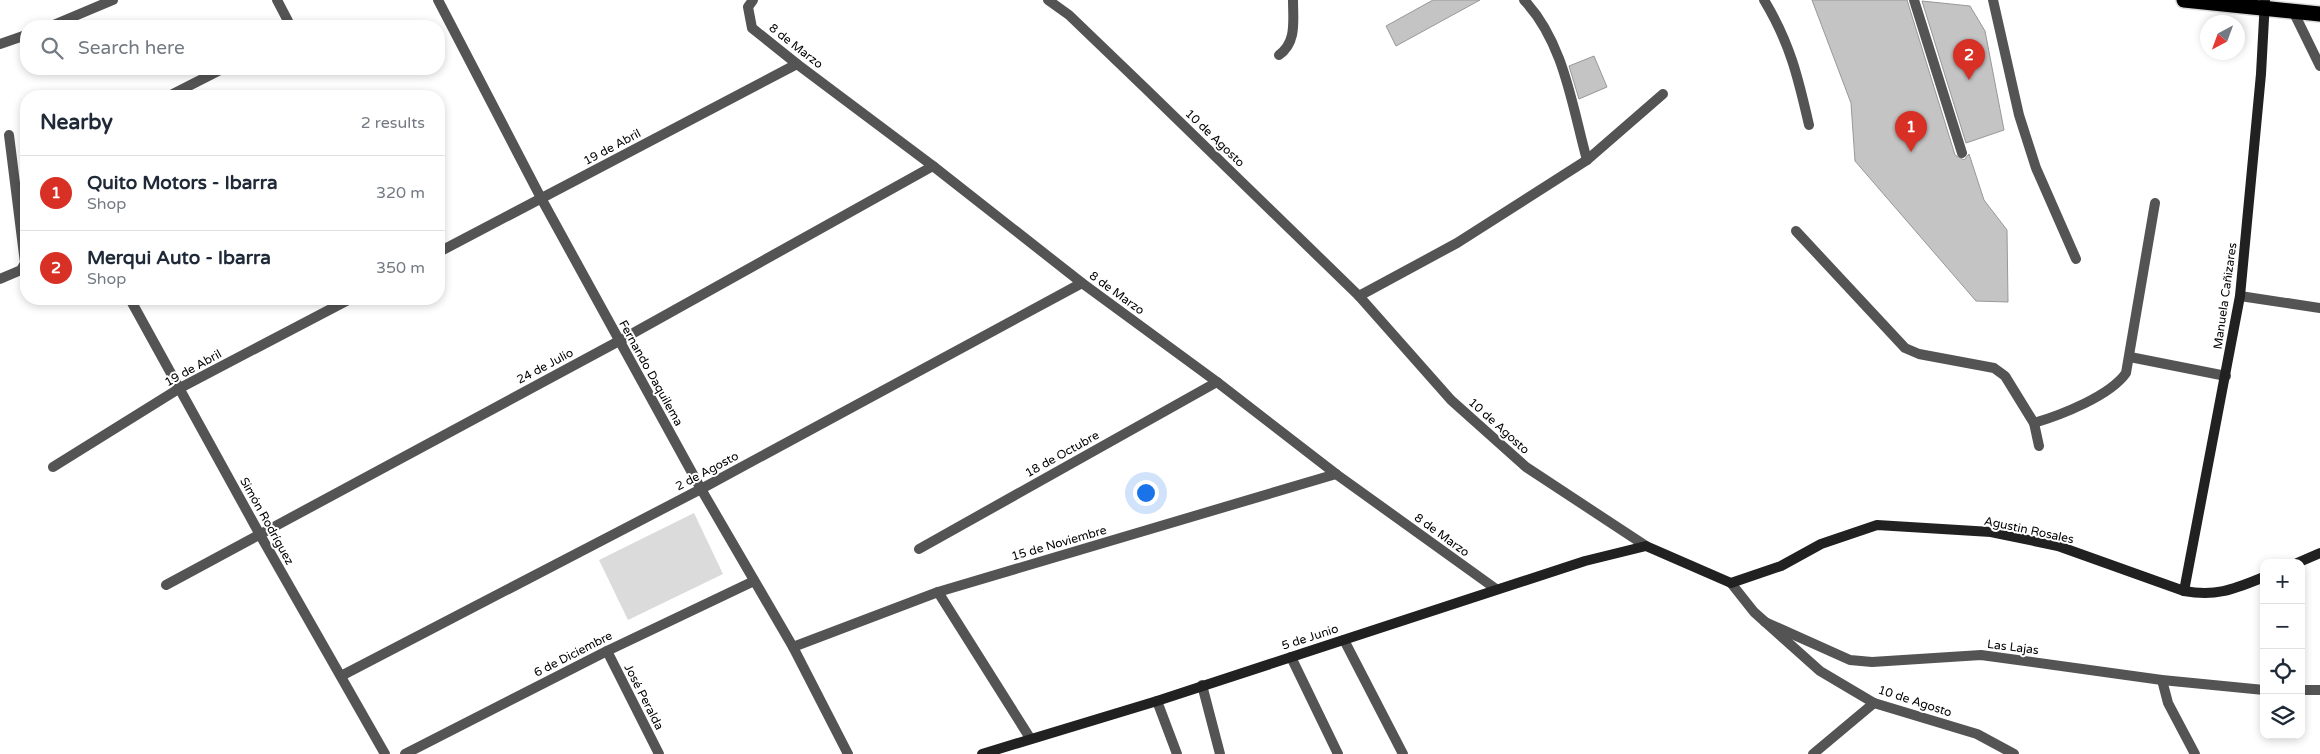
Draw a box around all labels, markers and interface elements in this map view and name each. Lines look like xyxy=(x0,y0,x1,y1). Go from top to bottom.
north arrow xyxy=(2200,15,2245,60)
search box xyxy=(20,20,445,75)
street label: 8 de Marzo xyxy=(766,21,826,71)
icon: search xyxy=(38,34,66,62)
text: Search here xyxy=(78,37,185,59)
pin: 2 xyxy=(1953,39,1985,80)
street label: 10 de Agosto xyxy=(1182,106,1248,170)
text: Nearby xyxy=(40,110,113,135)
pin: 1 xyxy=(1895,111,1927,152)
text: 2 results xyxy=(361,113,425,133)
street label: 19 de Abril xyxy=(581,126,643,168)
text: Quito Motors - Ibarra xyxy=(87,172,278,194)
text: 1 xyxy=(51,183,61,203)
text: 320 m xyxy=(376,183,425,203)
text: Shop xyxy=(87,194,126,214)
street label: Manuela Cañizares xyxy=(2211,242,2239,350)
text: Merqui Auto - Ibarra xyxy=(87,247,271,269)
text: 2 xyxy=(51,258,61,278)
text: 350 m xyxy=(376,258,425,278)
street label: 8 de Marzo xyxy=(1087,268,1147,318)
text: Shop xyxy=(87,269,126,289)
street label: Fernando Daquilema xyxy=(616,318,686,428)
street label: 24 de Julio xyxy=(514,345,576,387)
street label: 19 de Abril xyxy=(162,347,224,389)
street label: 10 de Agosto xyxy=(1466,395,1532,457)
street label: 18 de Octubre xyxy=(1023,428,1102,480)
street label: 2 de Agosto xyxy=(673,449,741,493)
street label: Simón Rodríguez xyxy=(237,475,297,567)
your location xyxy=(1133,480,1159,506)
street label: 8 de Marzo xyxy=(1412,510,1472,560)
street label: Agustin Rosales xyxy=(1983,514,2075,546)
street label: 15 de Noviembre xyxy=(1010,523,1108,563)
map controls xyxy=(2260,559,2305,739)
button: + xyxy=(2260,559,2305,604)
button: − xyxy=(2260,604,2305,649)
street label: 5 de Junio xyxy=(1280,621,1340,653)
street label: 6 de Diciembre xyxy=(532,628,615,680)
street label: Las Lajas xyxy=(1986,637,2040,657)
button: locate xyxy=(2260,649,2305,694)
street label: José Peralda xyxy=(621,662,667,732)
street label: 10 de Agosto xyxy=(1876,682,1954,720)
button: layers xyxy=(2260,694,2305,739)

